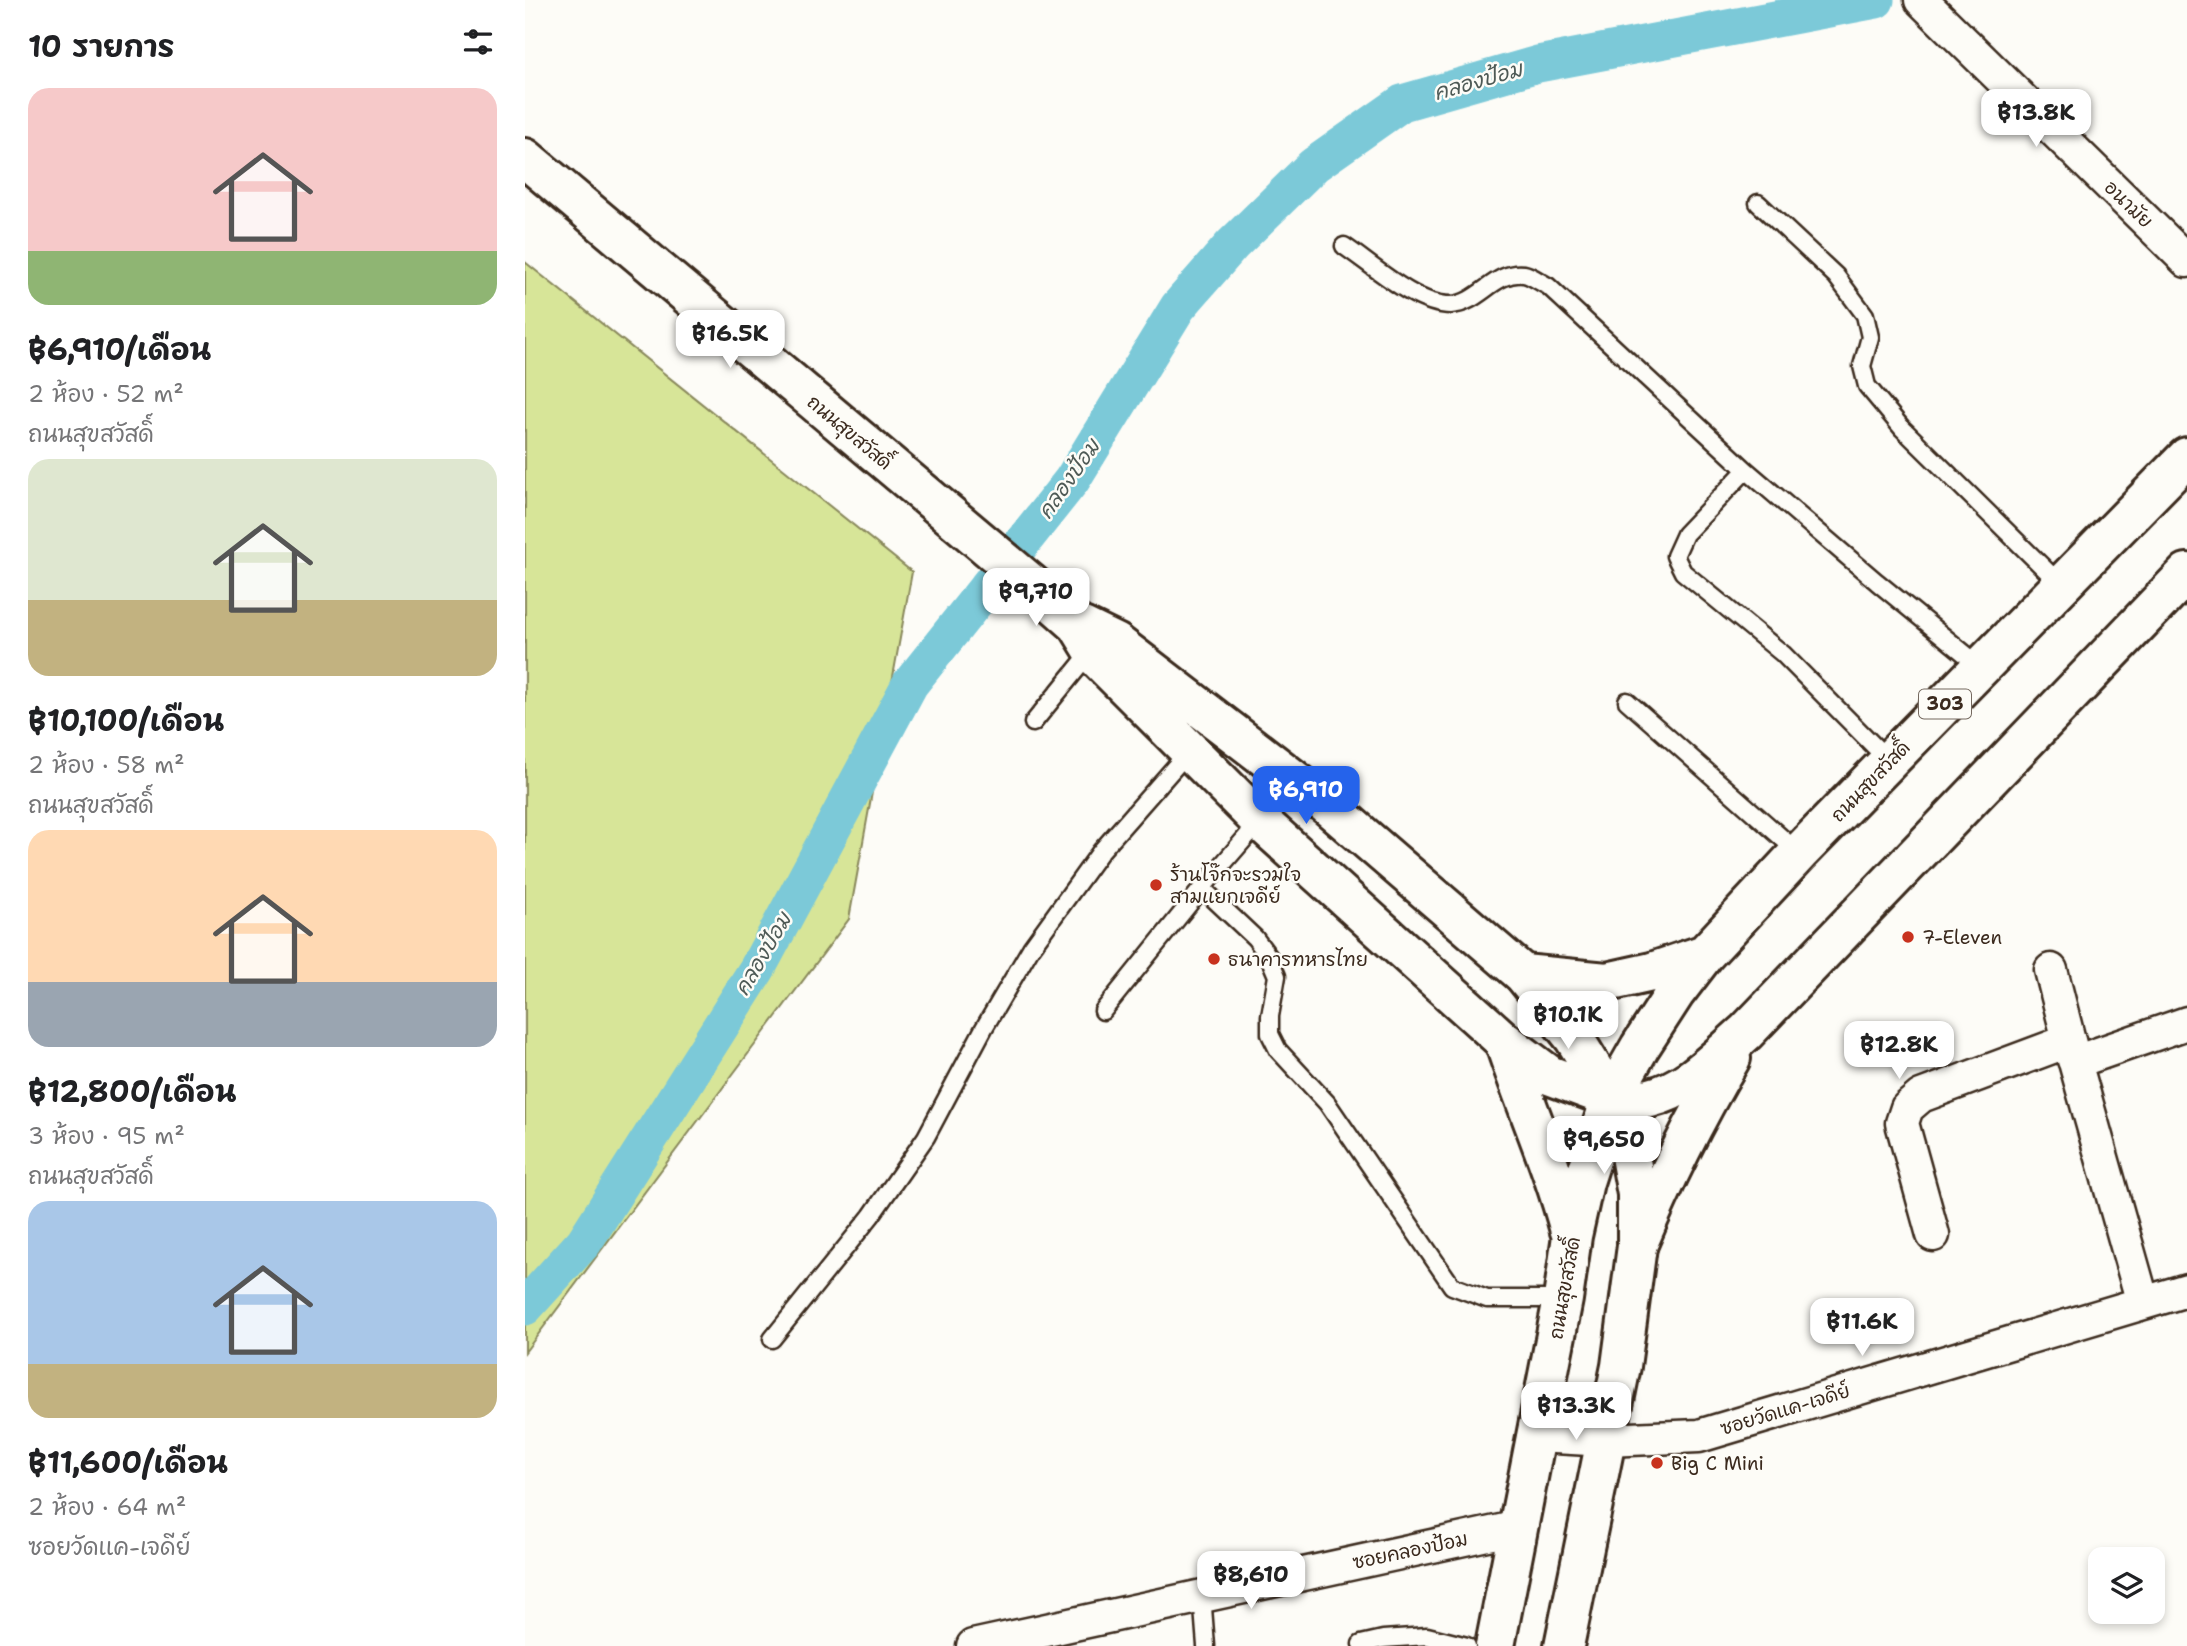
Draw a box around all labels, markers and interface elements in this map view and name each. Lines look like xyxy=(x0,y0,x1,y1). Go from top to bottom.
icon: filters xyxy=(459,23,497,61)
text: 10 รายการ xyxy=(28,26,175,67)
water label: คลองป้อม xyxy=(1430,55,1527,107)
pin: ฿13.8K xyxy=(1979,90,2093,149)
text: ฿13.8K xyxy=(1997,97,2075,127)
icon: home xyxy=(200,134,326,260)
street label: อนามัย xyxy=(2099,175,2158,234)
pin: ฿16.5K xyxy=(673,310,787,370)
text: ฿16.5K xyxy=(692,318,768,348)
text: ฿6,910/เดือน xyxy=(28,329,211,370)
text: 2 ห้อง · 52 m² xyxy=(28,379,184,409)
street label: ถนนสุขสวัสดิ์ xyxy=(801,386,900,477)
text: ถนนสุขสวัสดิ์ xyxy=(28,419,154,449)
water label: คลองป้อม xyxy=(1031,432,1108,524)
icon: home xyxy=(200,505,326,631)
pin: ฿9,710 xyxy=(979,568,1093,628)
text: ฿9,710 xyxy=(999,576,1073,606)
road number: 303 xyxy=(1919,690,1971,718)
text: ฿10,100/เดือน xyxy=(28,700,224,741)
street label: ถนนสุขสวัสดิ์ xyxy=(1822,732,1917,829)
text: 2 ห้อง · 58 m² xyxy=(28,750,185,780)
pin: ฿6,910 xyxy=(1249,766,1363,826)
text: ฿6,910 xyxy=(1269,774,1343,804)
text: ถนนสุขสวัสดิ์ xyxy=(28,790,154,820)
place label: ร้านโจ๊กจะรวมใจ สามแยกเจดีย์ xyxy=(1170,862,1301,909)
icon: home xyxy=(200,876,326,1002)
marker: ร้านโจ๊กจะรวมใจ สามแยกเจดีย์ xyxy=(1148,877,1164,893)
water label: คลองป้อม xyxy=(728,906,799,1000)
place label: 7-Eleven xyxy=(1922,925,2002,950)
marker: 7-Eleven xyxy=(1900,929,1916,945)
place label: ธนาคารทหารไทย xyxy=(1228,947,1368,972)
marker: ธนาคารทหารไทย xyxy=(1206,951,1222,967)
pin: ฿10.1K xyxy=(1511,992,1625,1051)
text: ฿10.1K xyxy=(1533,999,1603,1029)
pin: ฿12.8K xyxy=(1842,1021,1956,1081)
text: ฿12.8K xyxy=(1860,1029,1938,1059)
text: ฿12,800/เดือน xyxy=(28,1071,236,1112)
pin: ฿9,650 xyxy=(1547,1116,1661,1176)
text: 3 ห้อง · 95 m² xyxy=(28,1121,185,1151)
text: ฿9,650 xyxy=(1563,1124,1645,1154)
text: ถนนสุขสวัสดิ์ xyxy=(28,1161,154,1191)
street label: ถนนสุขสวัสดิ์ xyxy=(1539,1234,1588,1342)
icon: home xyxy=(200,1247,326,1373)
pin: ฿11.6K xyxy=(1805,1298,1919,1358)
text: ฿11.6K xyxy=(1826,1306,1898,1336)
street label: ซอยวัดแค-เจดีย์ xyxy=(1717,1378,1853,1441)
pin: ฿13.3K xyxy=(1519,1382,1633,1442)
text: ฿13.3K xyxy=(1537,1390,1615,1420)
text: ฿11,600/เดือน xyxy=(28,1442,228,1483)
place label: Big C Mini xyxy=(1671,1451,1764,1476)
marker: Big C Mini xyxy=(1649,1455,1665,1471)
text: 2 ห้อง · 64 m² xyxy=(28,1492,186,1522)
street label: ซอยคลองป้อม xyxy=(1350,1526,1470,1575)
text: ซอยวัดแค-เจดีย์ xyxy=(28,1532,191,1562)
map controls xyxy=(2088,1547,2165,1624)
button: layers xyxy=(2088,1547,2165,1624)
pin: ฿8,610 xyxy=(1194,1552,1308,1611)
text: ฿8,610 xyxy=(1213,1559,1289,1589)

